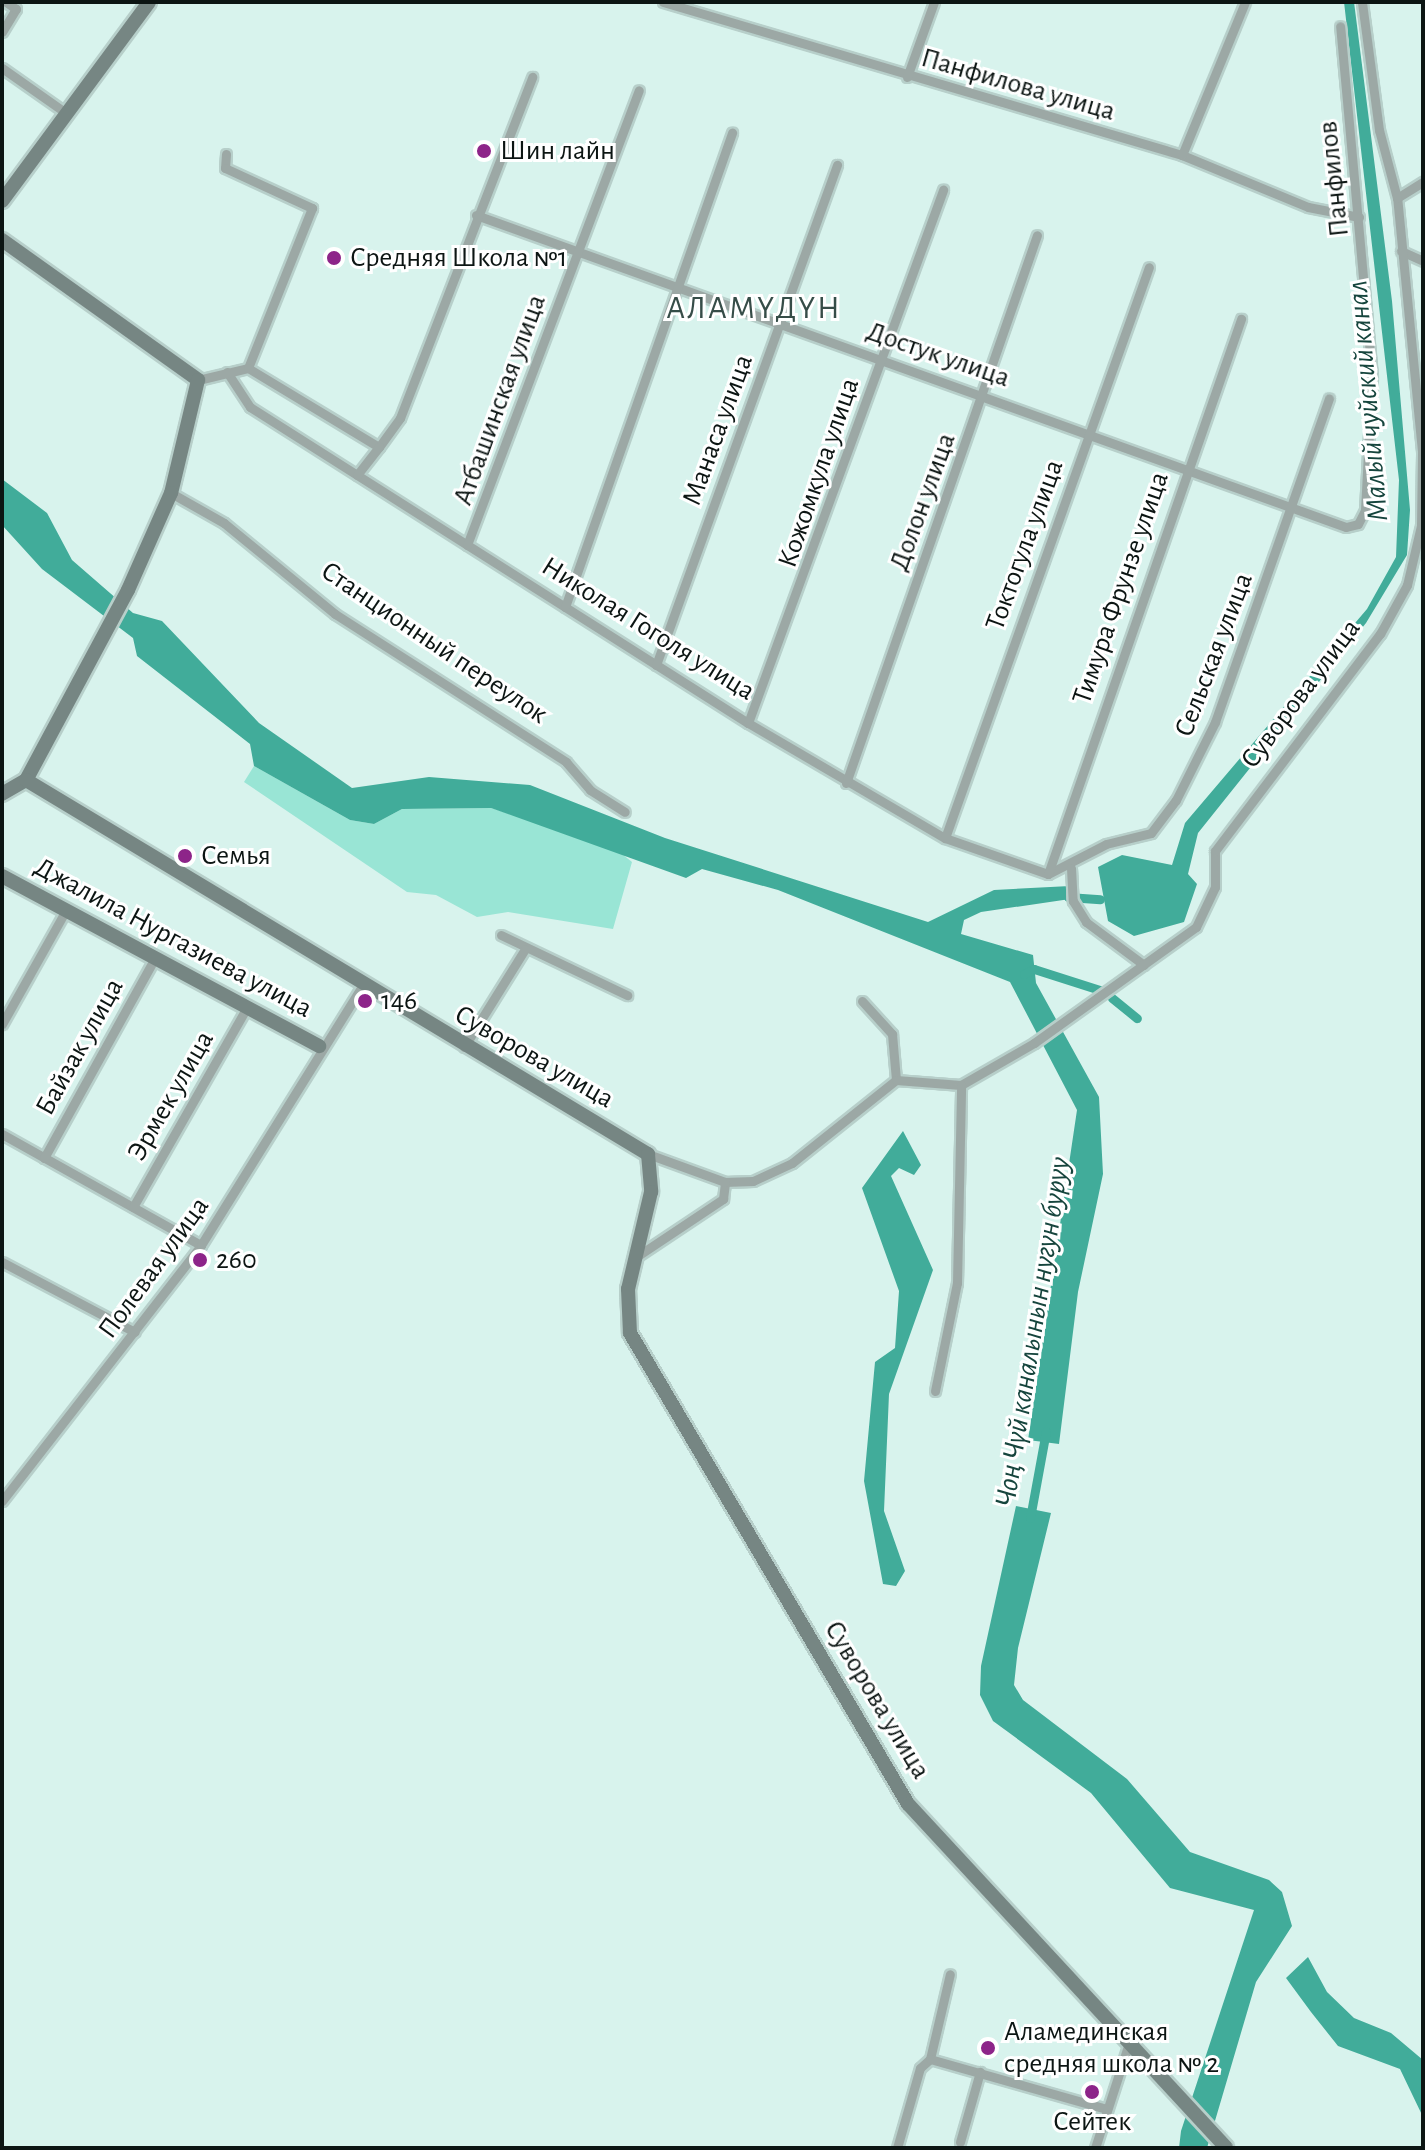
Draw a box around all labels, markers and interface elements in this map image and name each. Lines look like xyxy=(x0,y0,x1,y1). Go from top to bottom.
street label: Панфилова улица xyxy=(917,41,1119,129)
street label: Панфилов xyxy=(1311,119,1357,239)
place label: Шин лайн xyxy=(500,134,615,168)
marker: Шин лайн xyxy=(475,142,493,160)
place label: Средняя Школа №1 xyxy=(350,241,567,275)
marker: Средняя Школа №1 xyxy=(325,249,343,267)
water label: Малый чуйский канал xyxy=(1340,279,1396,523)
district label: АЛАМҮДҮН xyxy=(666,289,842,327)
street label: Атбашинская улица xyxy=(446,290,554,510)
street label: Достук улица xyxy=(862,315,1014,395)
street label: Манаса улица xyxy=(675,350,761,510)
street label: Кожомкула улица xyxy=(771,374,867,572)
street label: Долон улица xyxy=(883,429,963,575)
street label: Токтогула улица xyxy=(979,455,1071,635)
street label: Тимура Фрунзе улица xyxy=(1066,467,1176,709)
street label: Николая Гоголя улица xyxy=(535,550,761,708)
street label: Станционный переулок xyxy=(314,555,554,731)
street label: Сельская улица xyxy=(1167,568,1261,742)
street label: Суворова улица xyxy=(1234,613,1368,775)
place label: Семья xyxy=(201,839,271,873)
marker: Семья xyxy=(176,847,194,865)
street label: Джалила Нургазиева улица xyxy=(28,850,318,1026)
street label: Байзак улица xyxy=(29,973,131,1121)
place label: 146 xyxy=(381,984,417,1018)
marker: 146 xyxy=(356,992,374,1010)
street label: Суворова улица xyxy=(448,998,620,1116)
street label: Эрмек улица xyxy=(120,1025,222,1167)
water label: Чоң Чүй каналынын нугун буруу xyxy=(988,1155,1078,1509)
street label: Полевая улица xyxy=(91,1191,217,1345)
place label: 260 xyxy=(216,1243,257,1277)
marker: 260 xyxy=(191,1251,209,1269)
street label: Суворова улица xyxy=(817,1615,937,1785)
place label: Аламединская средняя школа № 2 xyxy=(1004,2015,1219,2081)
marker: Аламединская средняя школа № 2 xyxy=(979,2039,997,2057)
marker: Сейтек xyxy=(1083,2083,1101,2101)
place label: Сейтек xyxy=(1053,2105,1131,2139)

